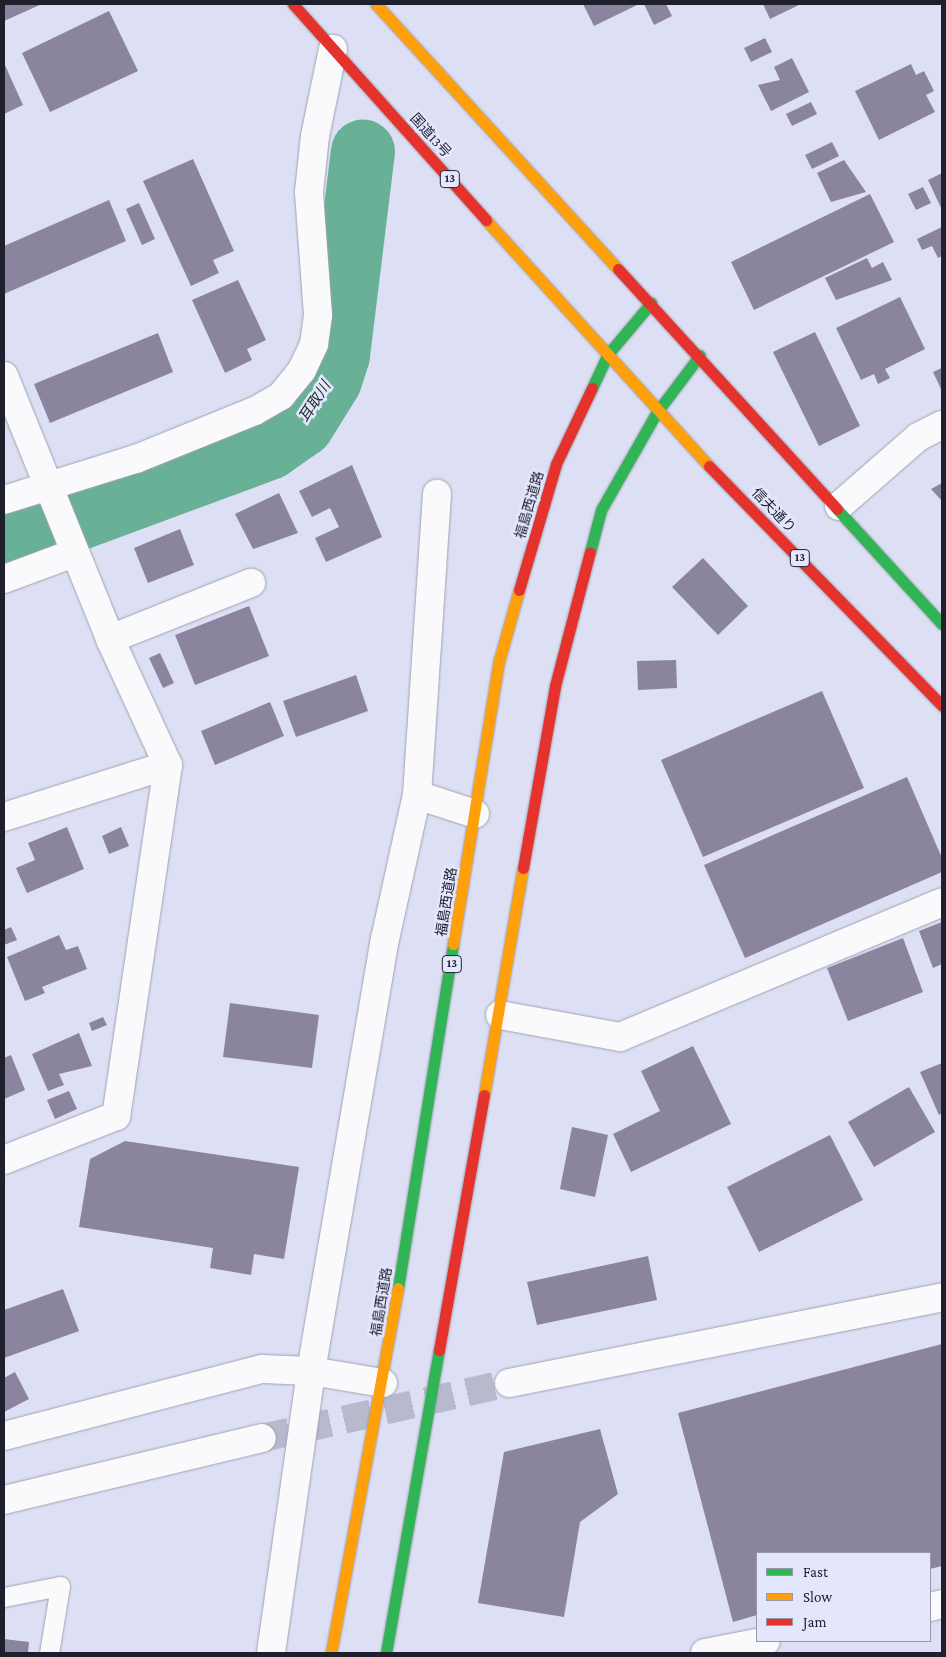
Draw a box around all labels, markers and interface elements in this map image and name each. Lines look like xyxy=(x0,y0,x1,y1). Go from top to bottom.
street label: 国道13号 xyxy=(407,110,455,160)
road number: 13 xyxy=(439,170,461,188)
water label: 耳取川 xyxy=(295,378,335,426)
street label: 福島西道路 xyxy=(511,469,547,541)
street label: 信夫通り xyxy=(749,484,799,536)
road number: 13 xyxy=(789,548,811,568)
street label: 福島西道路 xyxy=(432,866,460,938)
road number: 13 xyxy=(441,954,463,974)
street label: 福島西道路 xyxy=(367,1266,395,1338)
legend xyxy=(756,1552,931,1642)
text: Fast xyxy=(803,1564,828,1580)
text: Slow xyxy=(803,1589,832,1605)
text: Jam xyxy=(803,1614,826,1630)

